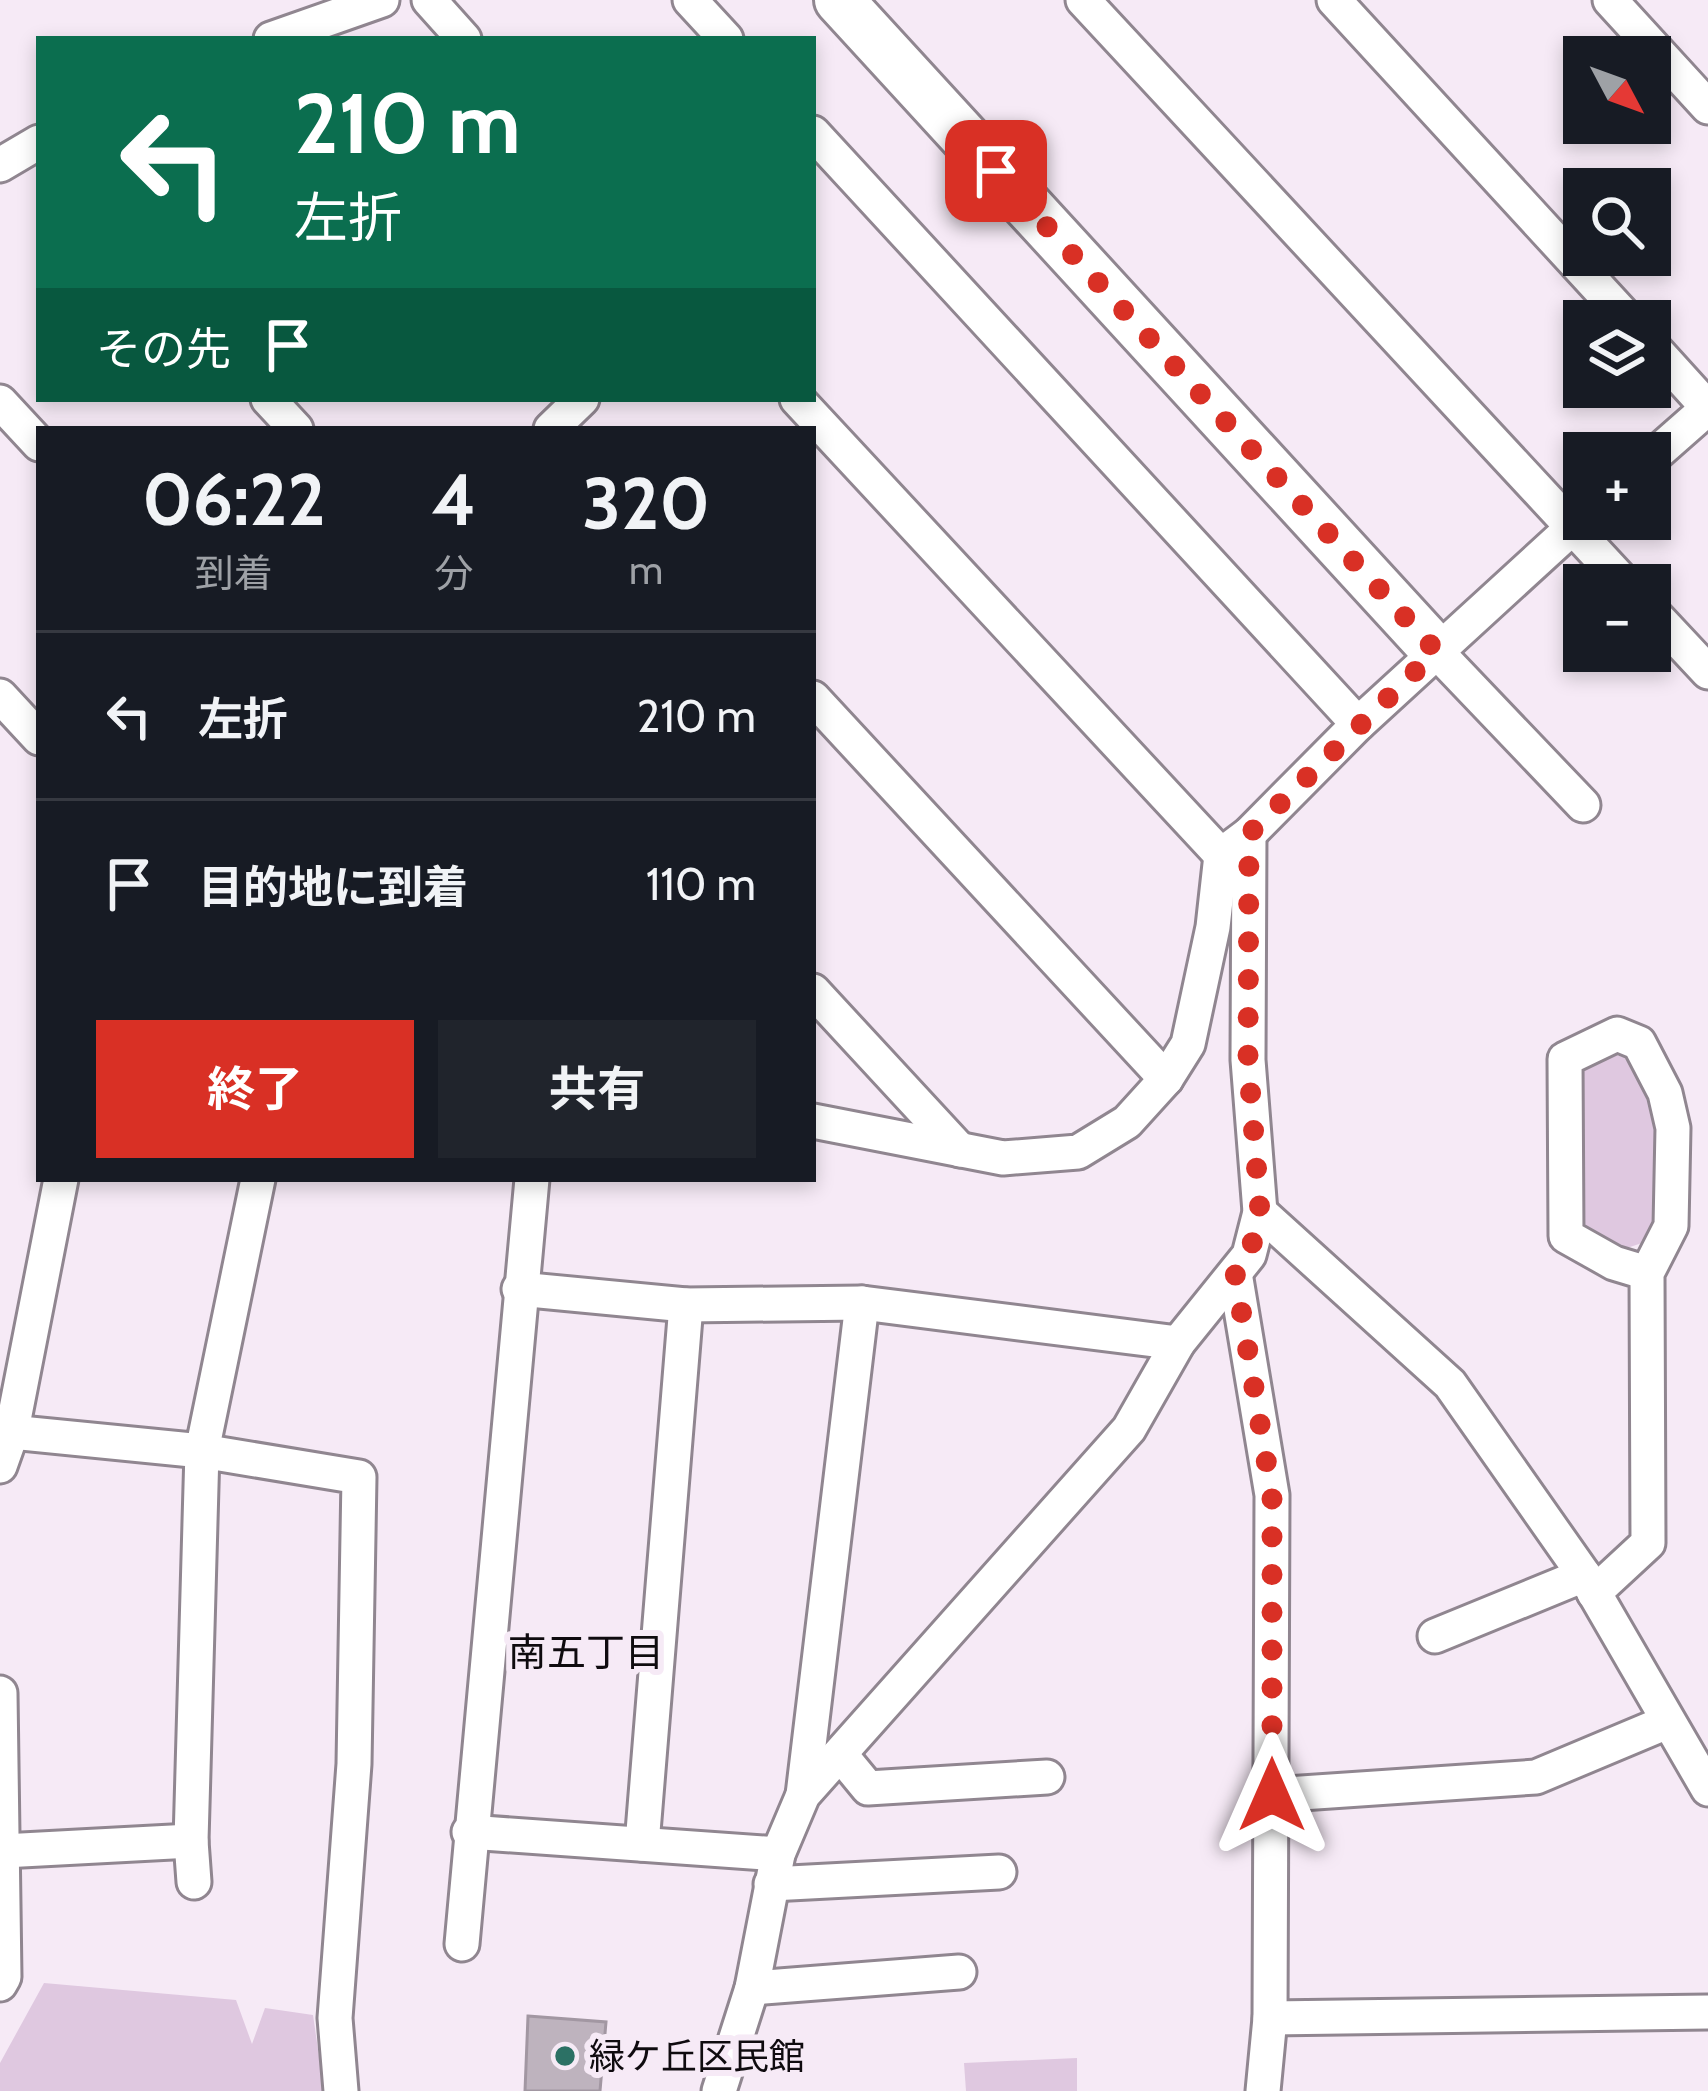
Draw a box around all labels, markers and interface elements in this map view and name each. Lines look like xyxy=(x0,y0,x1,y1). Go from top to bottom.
north arrow xyxy=(1563,36,1671,144)
map controls xyxy=(1563,36,1671,672)
text: 210 m xyxy=(294,72,521,174)
icon: left xyxy=(96,84,252,240)
pin xyxy=(945,120,1047,222)
icon: arrive xyxy=(963,138,1029,204)
button: search xyxy=(1563,168,1671,276)
text: 左折 xyxy=(294,185,402,251)
button: layers xyxy=(1563,300,1671,408)
icon: arrive xyxy=(255,312,321,378)
text: その先 xyxy=(96,322,231,376)
button: + xyxy=(1563,432,1671,540)
text: 06:22 xyxy=(142,456,325,543)
text: 4 xyxy=(432,456,476,543)
text: 320 xyxy=(582,460,710,547)
text: m xyxy=(629,546,663,594)
text: 到着 xyxy=(195,549,273,597)
text: 分 xyxy=(434,549,473,597)
button: − xyxy=(1563,564,1671,672)
icon: left xyxy=(96,683,162,749)
text: 210 m xyxy=(637,689,756,743)
text: 左折 xyxy=(198,692,288,746)
icon: arrive xyxy=(96,851,162,917)
text: 110 m xyxy=(646,857,756,911)
text: 目的地に到着 xyxy=(198,860,468,914)
button: 終了 xyxy=(96,1020,414,1158)
button: 共有 xyxy=(438,1020,756,1158)
district label: 南五丁目 xyxy=(508,1628,664,1676)
position arrow xyxy=(1209,1732,1335,1858)
place label: 緑ケ丘区民館 xyxy=(589,2034,805,2078)
marker: 緑ケ丘区民館 xyxy=(552,2043,578,2069)

